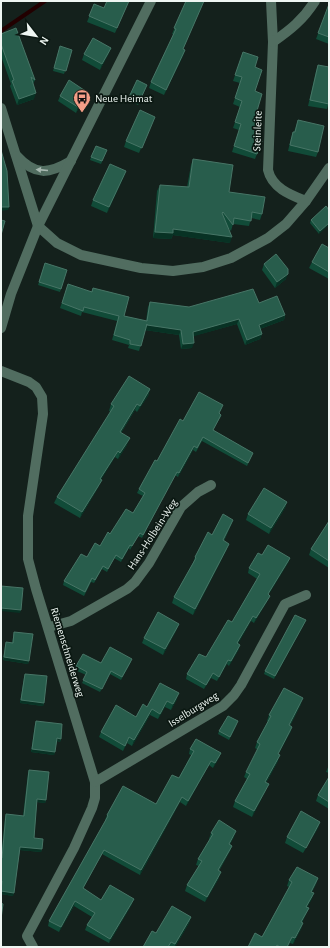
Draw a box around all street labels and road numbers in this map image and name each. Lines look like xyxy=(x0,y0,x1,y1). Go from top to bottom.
street label: Steinleite xyxy=(251,110,264,152)
street label: Hans-Holbein-Weg xyxy=(126,496,180,572)
street label: Riemenschneiderweg xyxy=(49,606,87,699)
street label: Isselburgweg xyxy=(166,690,221,729)

